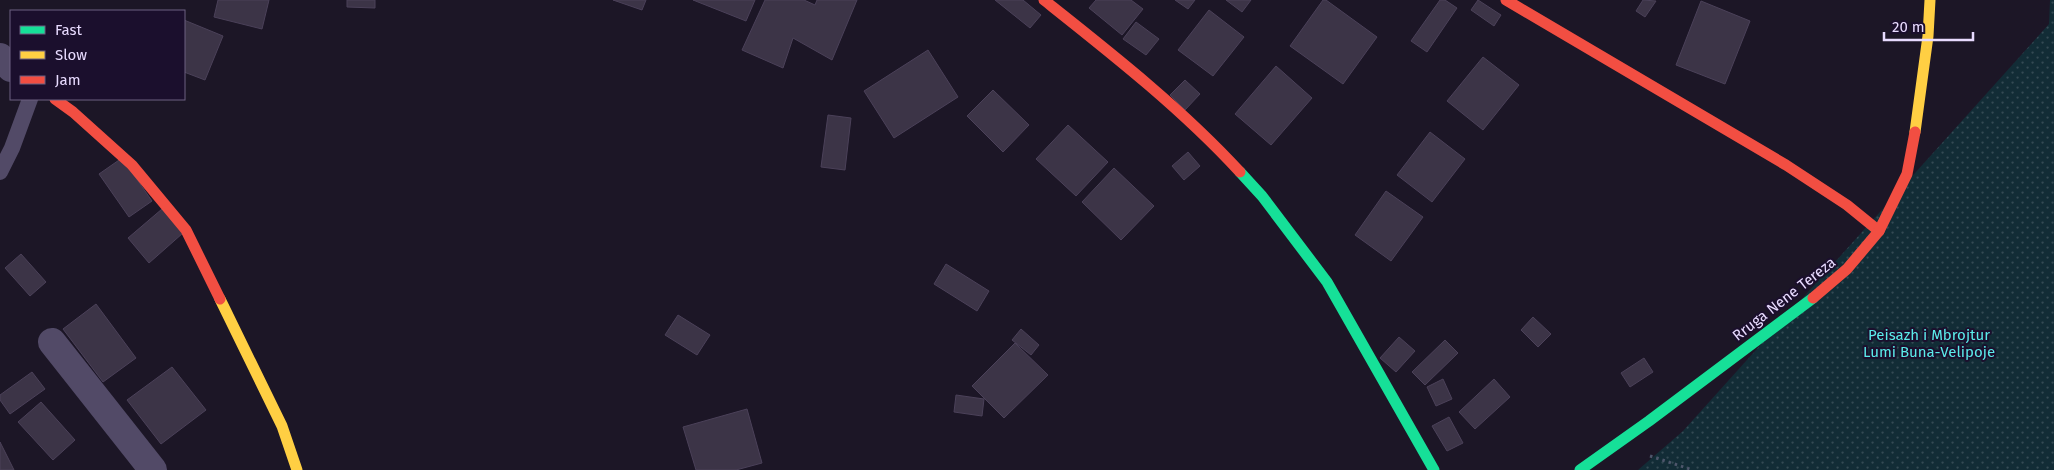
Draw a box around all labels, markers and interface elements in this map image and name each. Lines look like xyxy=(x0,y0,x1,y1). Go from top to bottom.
legend xyxy=(10,10,185,100)
scale bar xyxy=(1884,10,1973,42)
text: 20 m xyxy=(1892,18,1925,36)
text: Fast xyxy=(55,21,82,39)
text: Slow xyxy=(55,46,87,64)
text: Jam xyxy=(55,71,81,89)
street label: Rruga Nene Tereza xyxy=(1729,253,1839,345)
park label: Peisazh i Mbrojtur Lumi Buna-Velipoje xyxy=(1863,326,1995,361)

